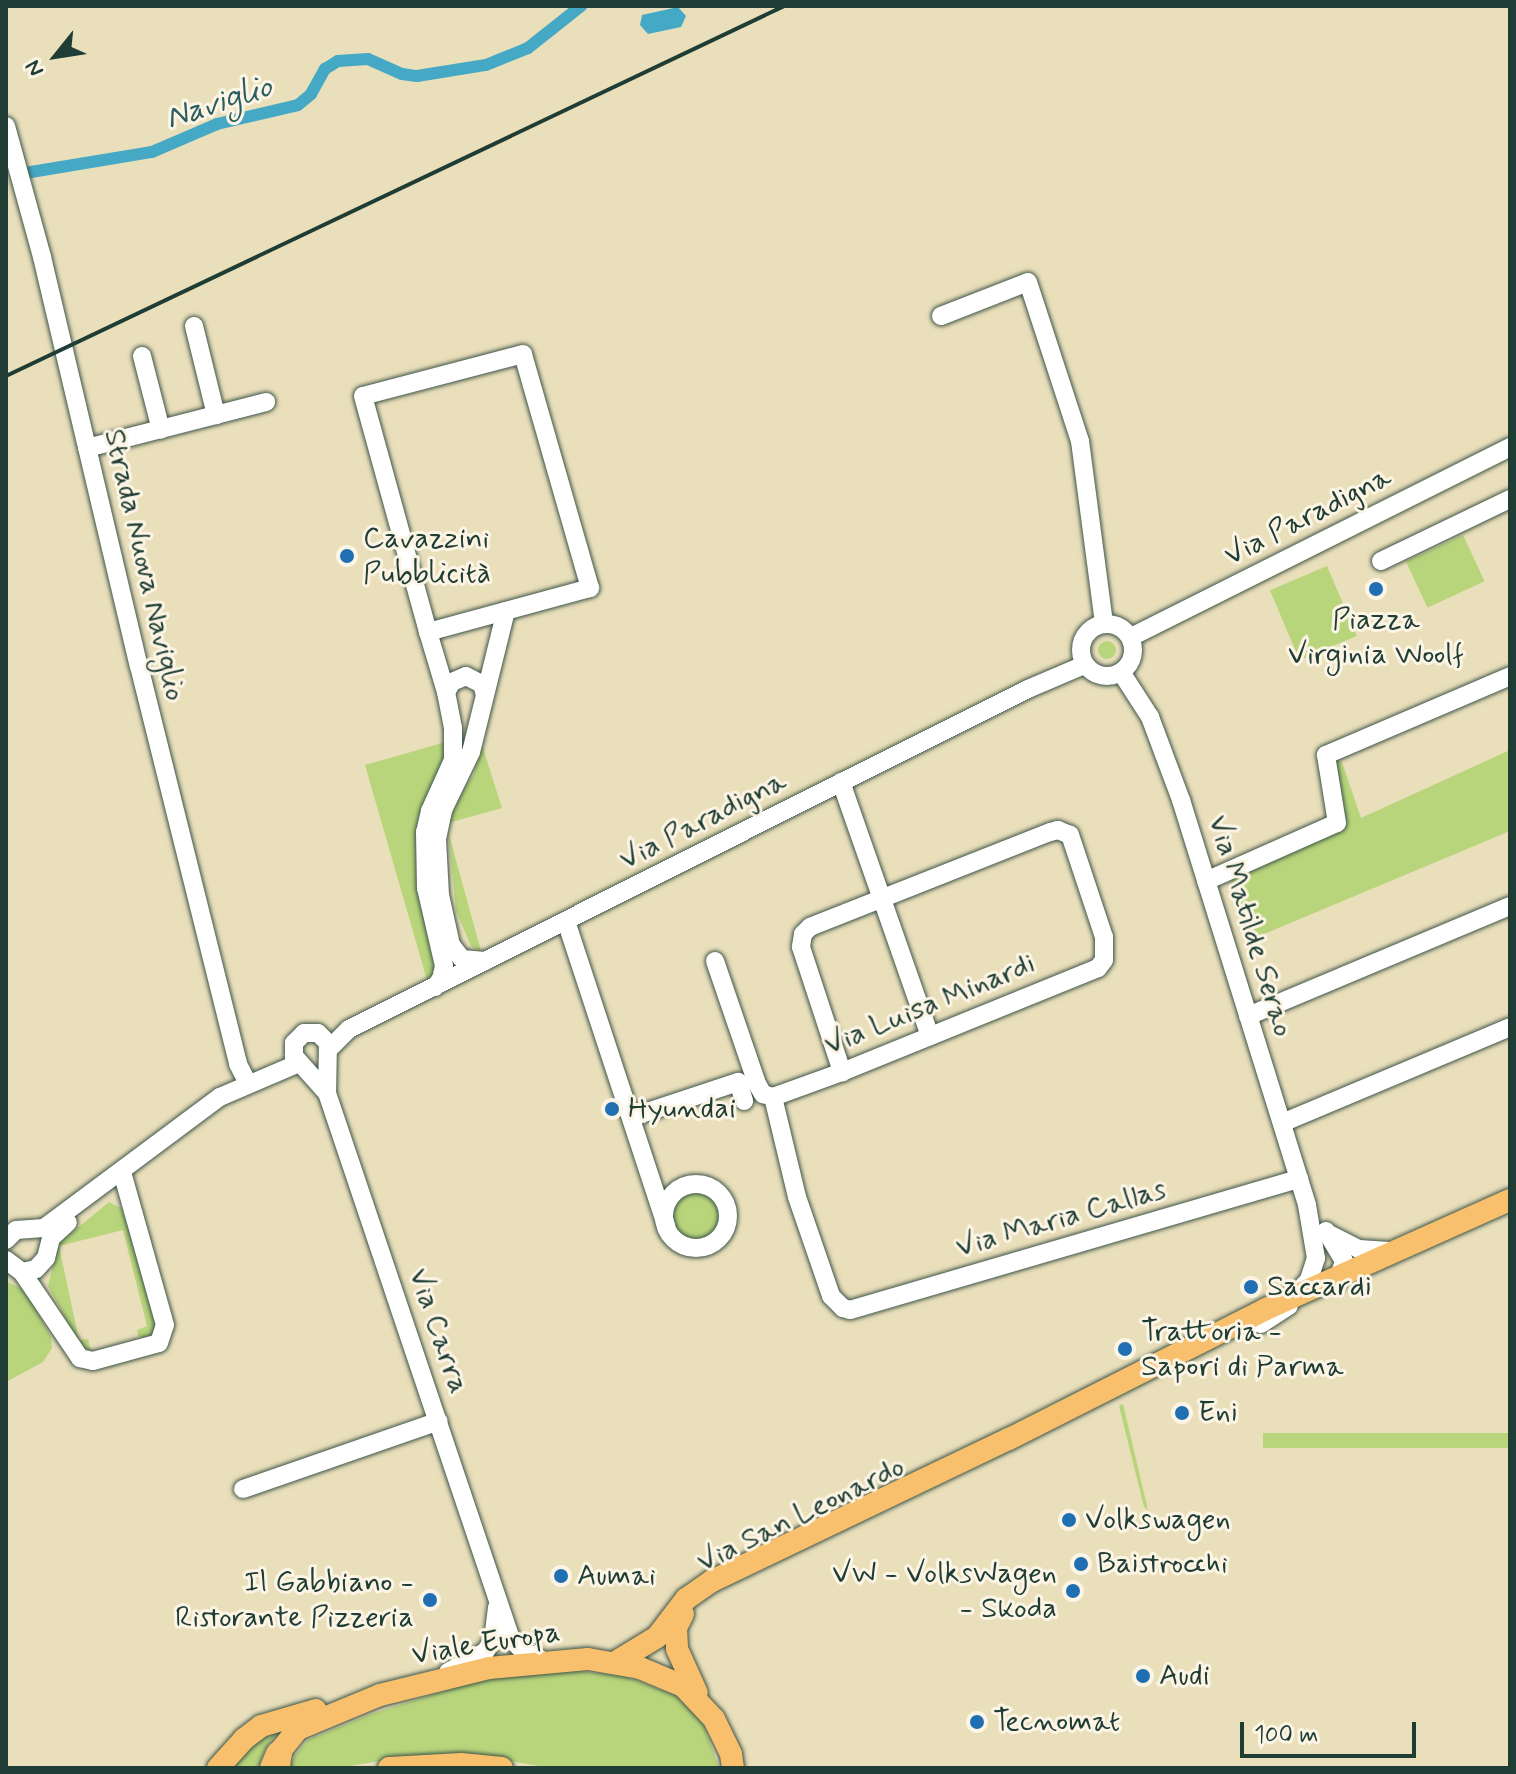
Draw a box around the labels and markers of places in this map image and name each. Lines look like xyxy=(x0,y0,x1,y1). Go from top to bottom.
place label: Cavazzini Pubblicità xyxy=(363,521,491,592)
marker: Cavazzini Pubblicità xyxy=(338,547,356,565)
marker: Piazza Virginia Woolf xyxy=(1367,580,1385,598)
place label: Piazza Virginia Woolf xyxy=(1287,602,1465,672)
place label: Hyundai xyxy=(628,1091,736,1127)
marker: Hyundai xyxy=(603,1100,621,1118)
place label: Saccardi xyxy=(1267,1269,1372,1305)
marker: Saccardi xyxy=(1242,1278,1260,1296)
place label: Trattoria - Sapori di Parma xyxy=(1141,1314,1348,1384)
marker: Trattoria - Sapori di Parma xyxy=(1116,1340,1134,1358)
place label: Eni xyxy=(1198,1395,1238,1431)
marker: Eni xyxy=(1173,1404,1191,1422)
place label: Volkswagen xyxy=(1085,1502,1231,1538)
marker: Volkswagen xyxy=(1060,1511,1078,1529)
place label: Baistrocchi xyxy=(1097,1546,1228,1582)
marker: Baistrocchi xyxy=(1072,1555,1090,1573)
place label: VW - VolksWagen - Skoda xyxy=(832,1556,1057,1626)
place label: Aumai xyxy=(577,1558,656,1594)
place label: Il Gabbiano - Ristorante Pizzeria xyxy=(175,1565,414,1636)
marker: Aumai xyxy=(552,1567,570,1585)
marker: VW - VolksWagen - Skoda xyxy=(1064,1582,1082,1600)
marker: Il Gabbiano - Ristorante Pizzeria xyxy=(421,1591,439,1609)
place label: Audi xyxy=(1159,1658,1210,1694)
marker: Audi xyxy=(1134,1667,1152,1685)
place label: Tecnomat xyxy=(993,1704,1120,1740)
marker: Tecnomat xyxy=(968,1713,986,1731)

